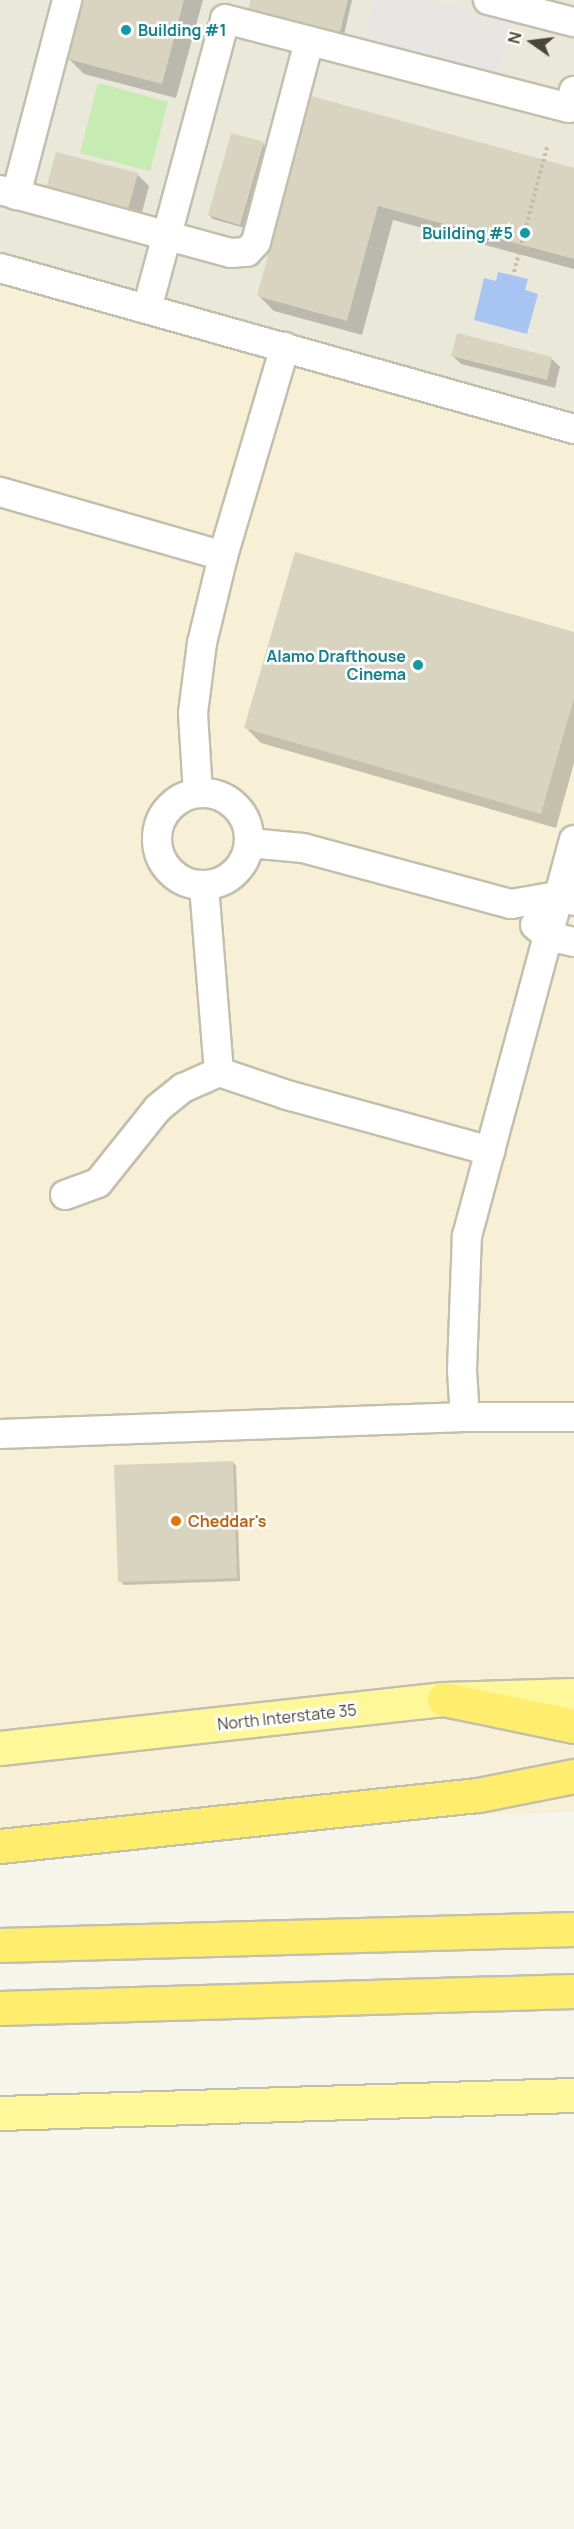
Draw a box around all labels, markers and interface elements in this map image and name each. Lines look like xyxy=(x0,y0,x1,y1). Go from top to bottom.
north arrow xyxy=(502,12,562,72)
place label: Building #1 xyxy=(138,20,226,40)
marker: Building #1 xyxy=(119,23,133,37)
text: N xyxy=(502,29,527,46)
place label: Building #5 xyxy=(422,223,513,243)
marker: Building #5 xyxy=(518,226,532,240)
place label: Alamo Drafthouse Cinema xyxy=(266,646,406,684)
marker: Alamo Drafthouse Cinema xyxy=(411,658,425,672)
place label: Cheddar's xyxy=(188,1511,266,1531)
marker: Cheddar's xyxy=(169,1514,183,1528)
street label: North Interstate 35 xyxy=(216,1700,358,1734)

